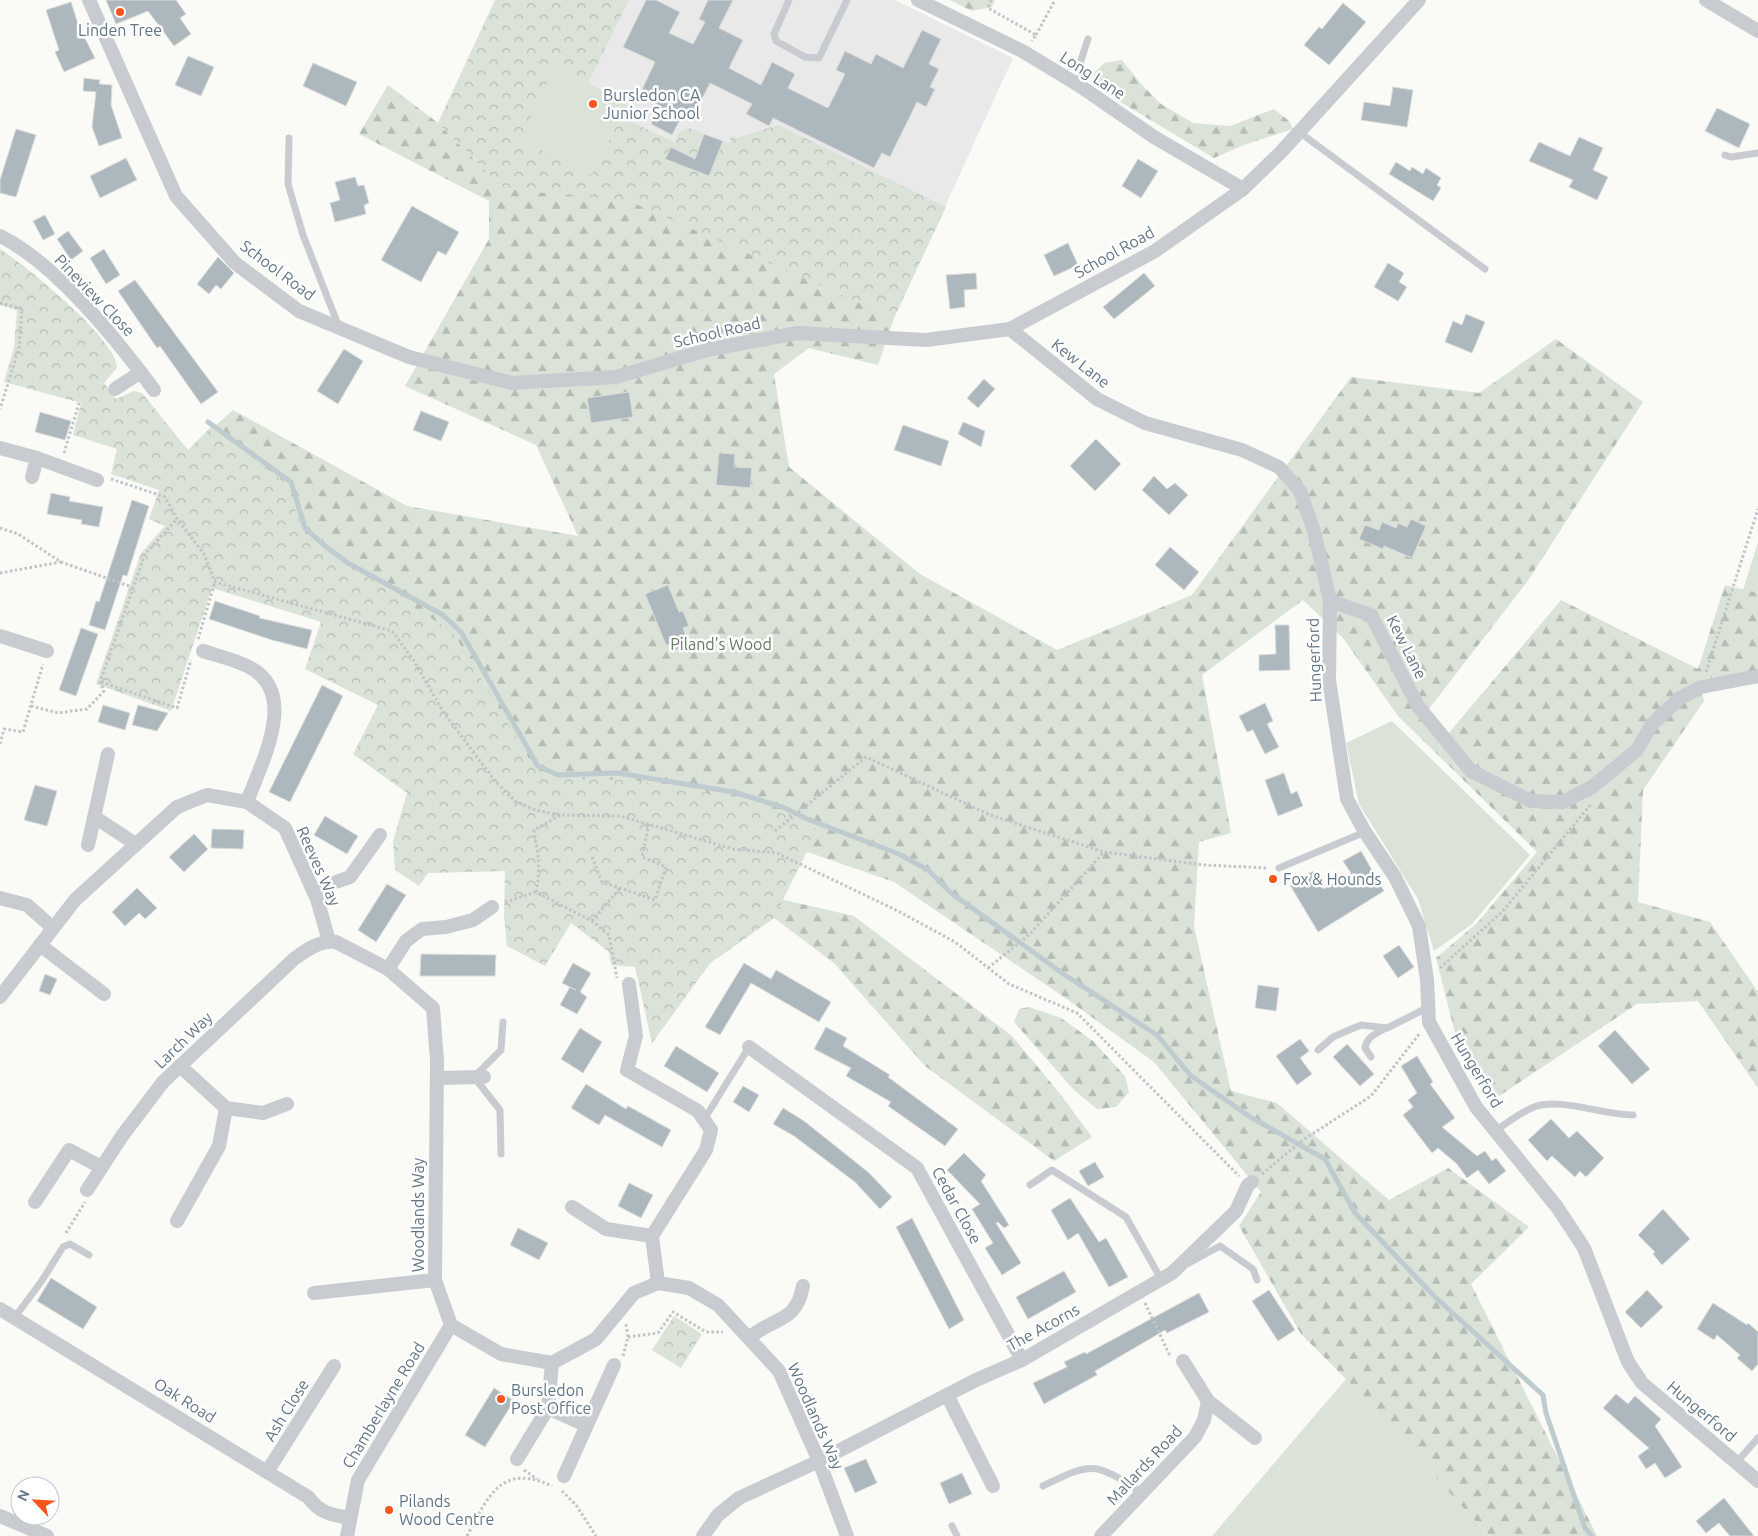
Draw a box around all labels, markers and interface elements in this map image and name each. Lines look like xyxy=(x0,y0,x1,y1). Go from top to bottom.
marker: Linden Tree xyxy=(114,6,126,18)
place label: Linden Tree xyxy=(78,21,162,39)
street label: Long Lane xyxy=(1057,47,1129,103)
place label: Bursledon CA Junior School xyxy=(603,86,701,122)
marker: Bursledon CA Junior School xyxy=(587,98,599,110)
street label: School Road xyxy=(1071,223,1157,281)
street label: School Road xyxy=(237,236,319,304)
street label: Pineview Close xyxy=(51,250,139,340)
street label: School Road xyxy=(672,313,762,351)
street label: Kew Lane xyxy=(1048,335,1114,391)
street label: Kew Lane xyxy=(1383,612,1431,682)
street label: Hungerford xyxy=(1304,618,1324,702)
park label: Piland's Wood xyxy=(670,635,772,653)
street label: Reeves Way xyxy=(293,823,345,909)
place label: Fox & Hounds xyxy=(1283,870,1382,888)
marker: Fox & Hounds xyxy=(1267,873,1279,885)
street label: Larch Way xyxy=(150,1008,216,1072)
street label: Hungerford xyxy=(1448,1029,1506,1111)
street label: Woodlands Way xyxy=(409,1157,427,1272)
street label: Cedar Close xyxy=(929,1163,985,1247)
street label: The Acorns xyxy=(1004,1300,1082,1354)
street label: Chamberlayne Road xyxy=(338,1339,428,1471)
street label: Woodlands Way xyxy=(784,1360,848,1472)
street label: Oak Road xyxy=(151,1374,219,1426)
street label: Ash Close xyxy=(260,1376,312,1444)
street label: Hungerford xyxy=(1664,1377,1740,1445)
place label: Bursledon Post Office xyxy=(511,1381,591,1417)
marker: Bursledon Post Office xyxy=(495,1393,507,1405)
street label: Mallards Road xyxy=(1103,1422,1185,1508)
north arrow xyxy=(10,1476,60,1526)
text: N xyxy=(14,1487,33,1504)
place label: Pilands Wood Centre xyxy=(399,1492,494,1528)
marker: Pilands Wood Centre xyxy=(383,1504,395,1516)

